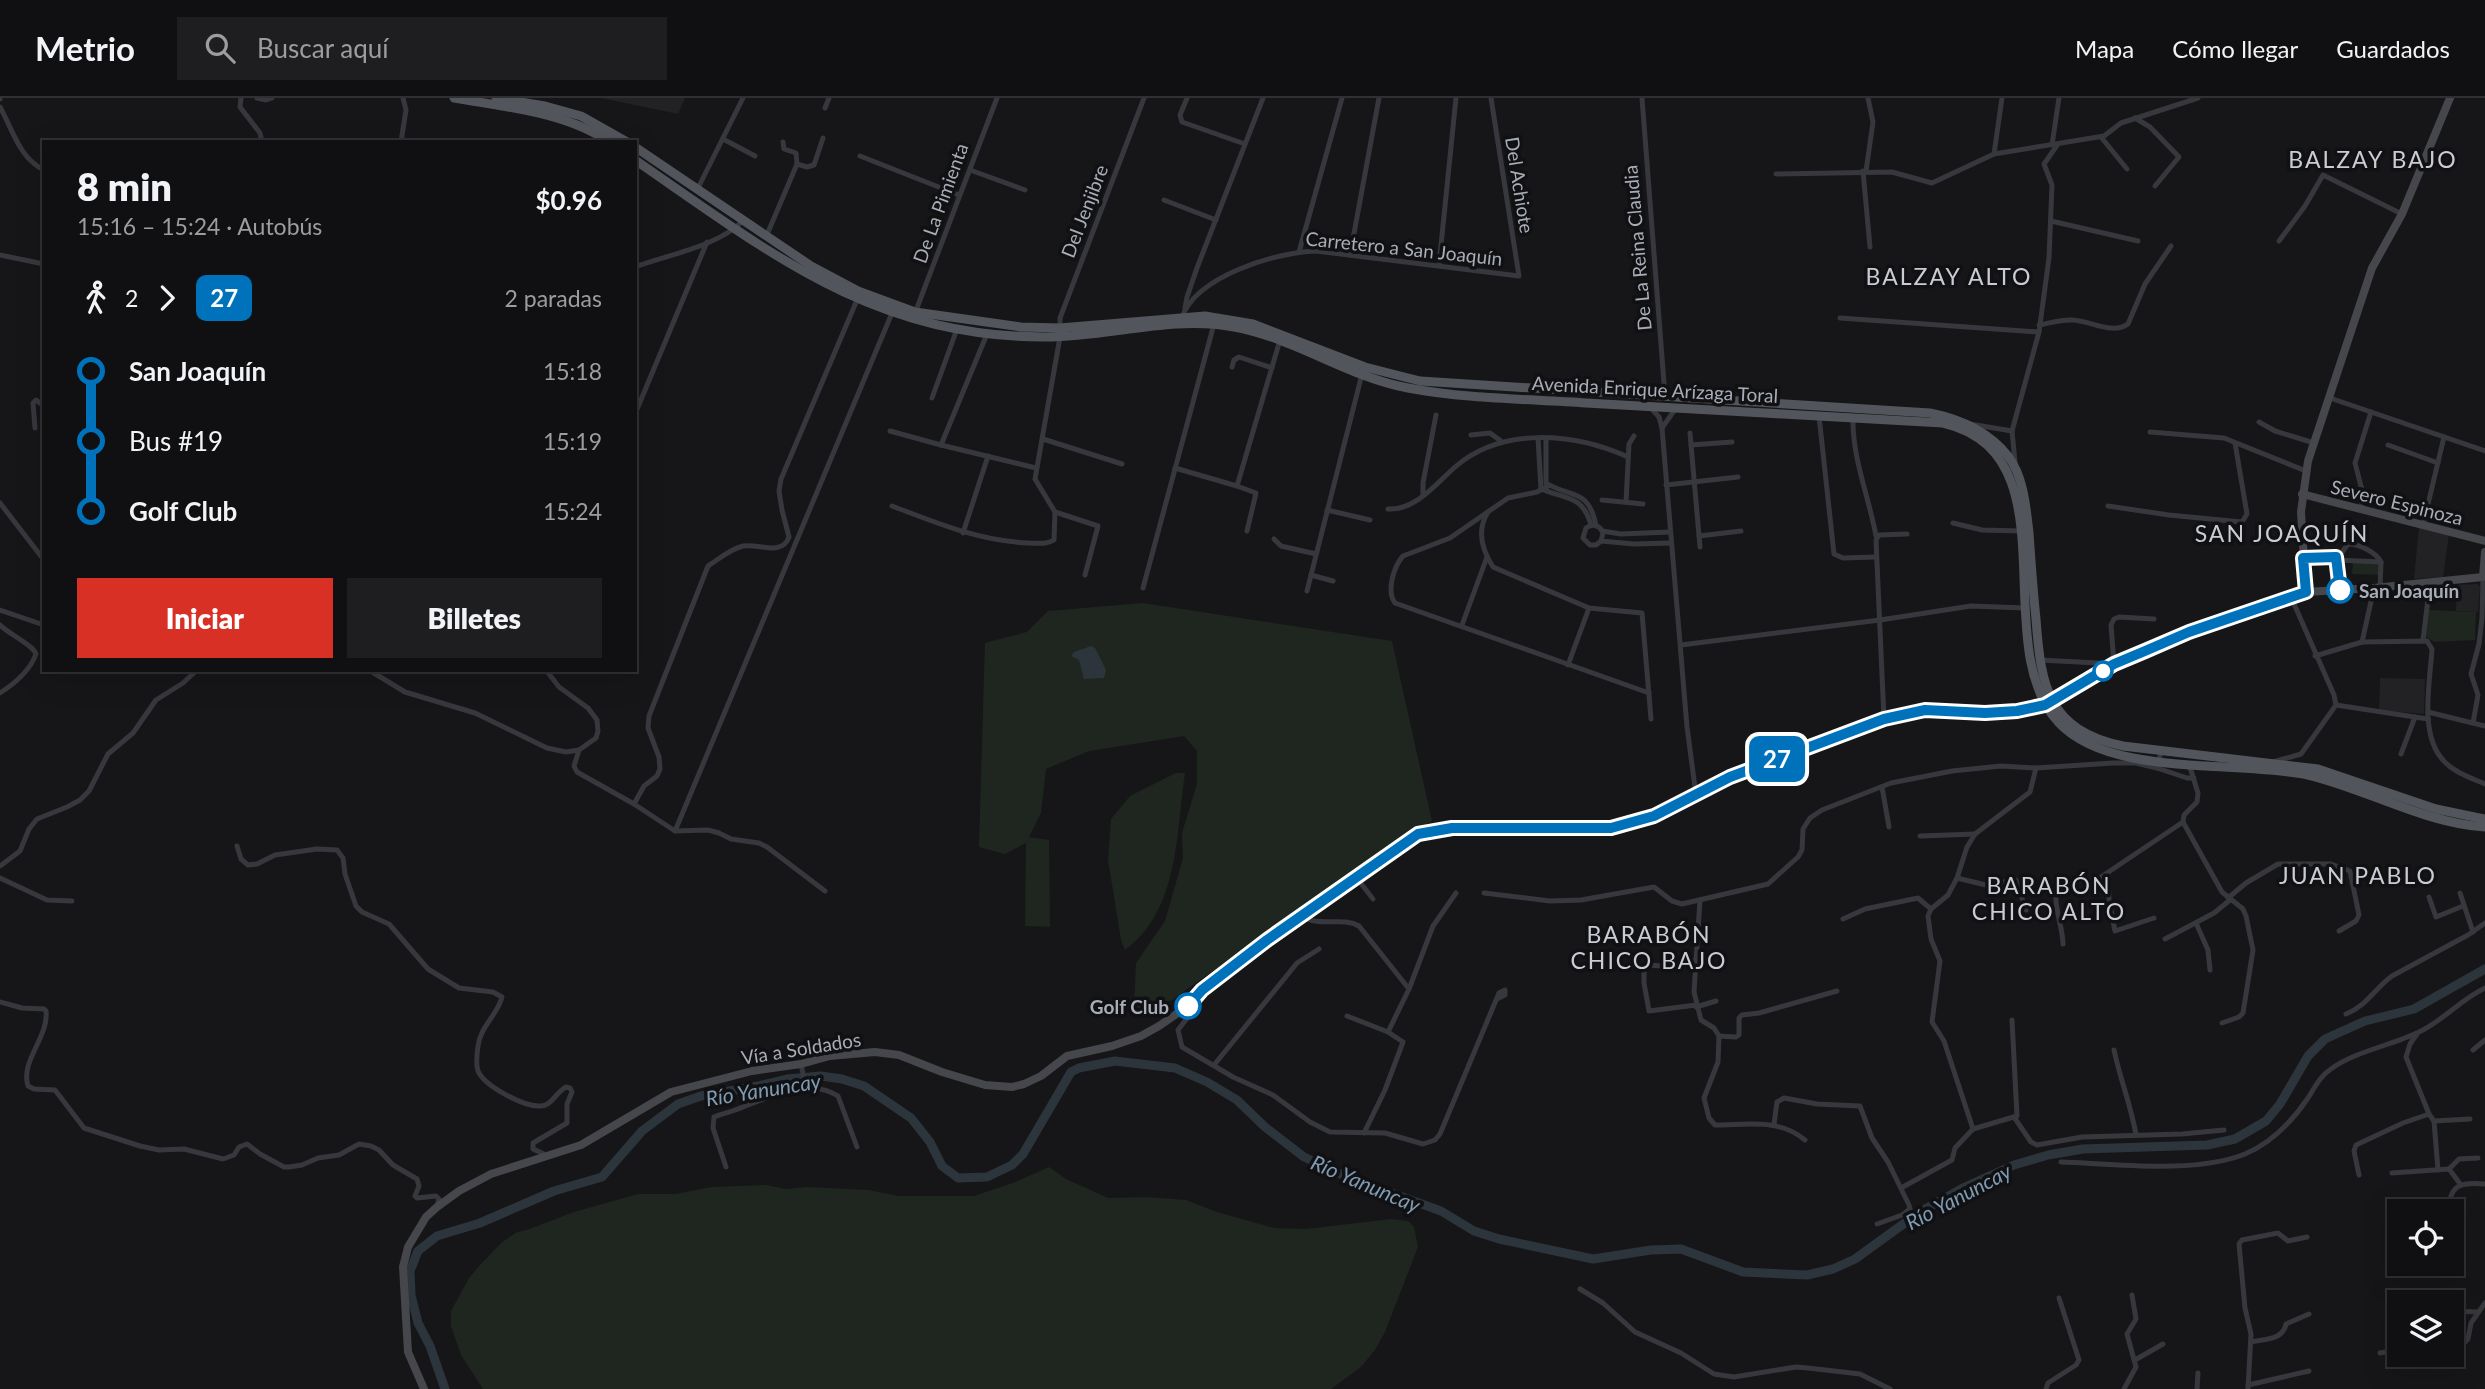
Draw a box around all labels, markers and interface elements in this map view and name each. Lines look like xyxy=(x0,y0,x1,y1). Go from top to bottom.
search box xyxy=(177,17,667,80)
text: Metrio xyxy=(35,28,135,68)
icon: search xyxy=(201,29,239,67)
text: Buscar aquí xyxy=(257,32,388,64)
text: Mapa xyxy=(2075,34,2134,63)
text: Cómo llegar xyxy=(2172,34,2298,63)
text: Guardados xyxy=(2336,34,2450,63)
street label: Del Achiote xyxy=(1501,135,1539,235)
street label: De La Pimienta xyxy=(908,140,972,266)
district label: BALZAY BAJO xyxy=(2288,145,2458,173)
street label: Del Jenjibre xyxy=(1056,161,1112,261)
text: 8 min xyxy=(77,163,172,209)
street label: De La Reina Claudia xyxy=(1618,164,1656,332)
text: $0.96 xyxy=(536,184,602,216)
text: 15:16 – 15:24 · Autobús xyxy=(77,212,322,240)
street label: Carretero a San Joaquín xyxy=(1305,226,1503,270)
district label: BALZAY ALTO xyxy=(1866,262,2032,290)
icon: walk xyxy=(77,279,115,317)
icon: forward xyxy=(148,279,186,317)
text: 27 xyxy=(210,283,238,312)
text: 2 xyxy=(125,284,138,312)
text: 2 paradas xyxy=(505,284,602,312)
text: San Joaquín xyxy=(129,355,266,387)
text: 15:18 xyxy=(543,357,602,385)
street label: Avenida Enrique Arízaga Toral xyxy=(1531,371,1779,407)
text: Bus #19 xyxy=(129,425,223,457)
text: 15:19 xyxy=(543,427,602,455)
street label: Severo Espinoza xyxy=(2329,474,2465,530)
text: Golf Club xyxy=(129,495,237,527)
text: 15:24 xyxy=(543,497,602,525)
district label: SAN JOAQUÍN xyxy=(2195,519,2369,547)
marker: San Joaquín xyxy=(2327,577,2353,603)
button: Iniciar xyxy=(77,578,333,658)
button: Billetes xyxy=(347,578,602,658)
place label: San Joaquín xyxy=(2359,579,2459,602)
unlabelled marker xyxy=(2093,661,2113,681)
line badge: 27 xyxy=(1746,736,1809,782)
text: 27 xyxy=(1763,744,1791,773)
district label: JUAN PABLO xyxy=(2279,861,2437,889)
district label: BARABÓN CHICO ALTO xyxy=(1972,871,2126,925)
district label: BARABÓN CHICO BAJO xyxy=(1570,920,1728,974)
marker: Golf Club xyxy=(1175,993,1201,1019)
place label: Golf Club xyxy=(1090,995,1169,1018)
street label: Vía a Soldados xyxy=(740,1027,862,1069)
water label: Río Yanuncay xyxy=(704,1067,823,1110)
water label: Río Yanuncay xyxy=(1308,1149,1425,1218)
water label: Río Yanuncay xyxy=(1901,1157,2016,1234)
map controls xyxy=(2387,1199,2464,1367)
button: locate xyxy=(2387,1199,2464,1276)
button: layers xyxy=(2387,1290,2464,1367)

